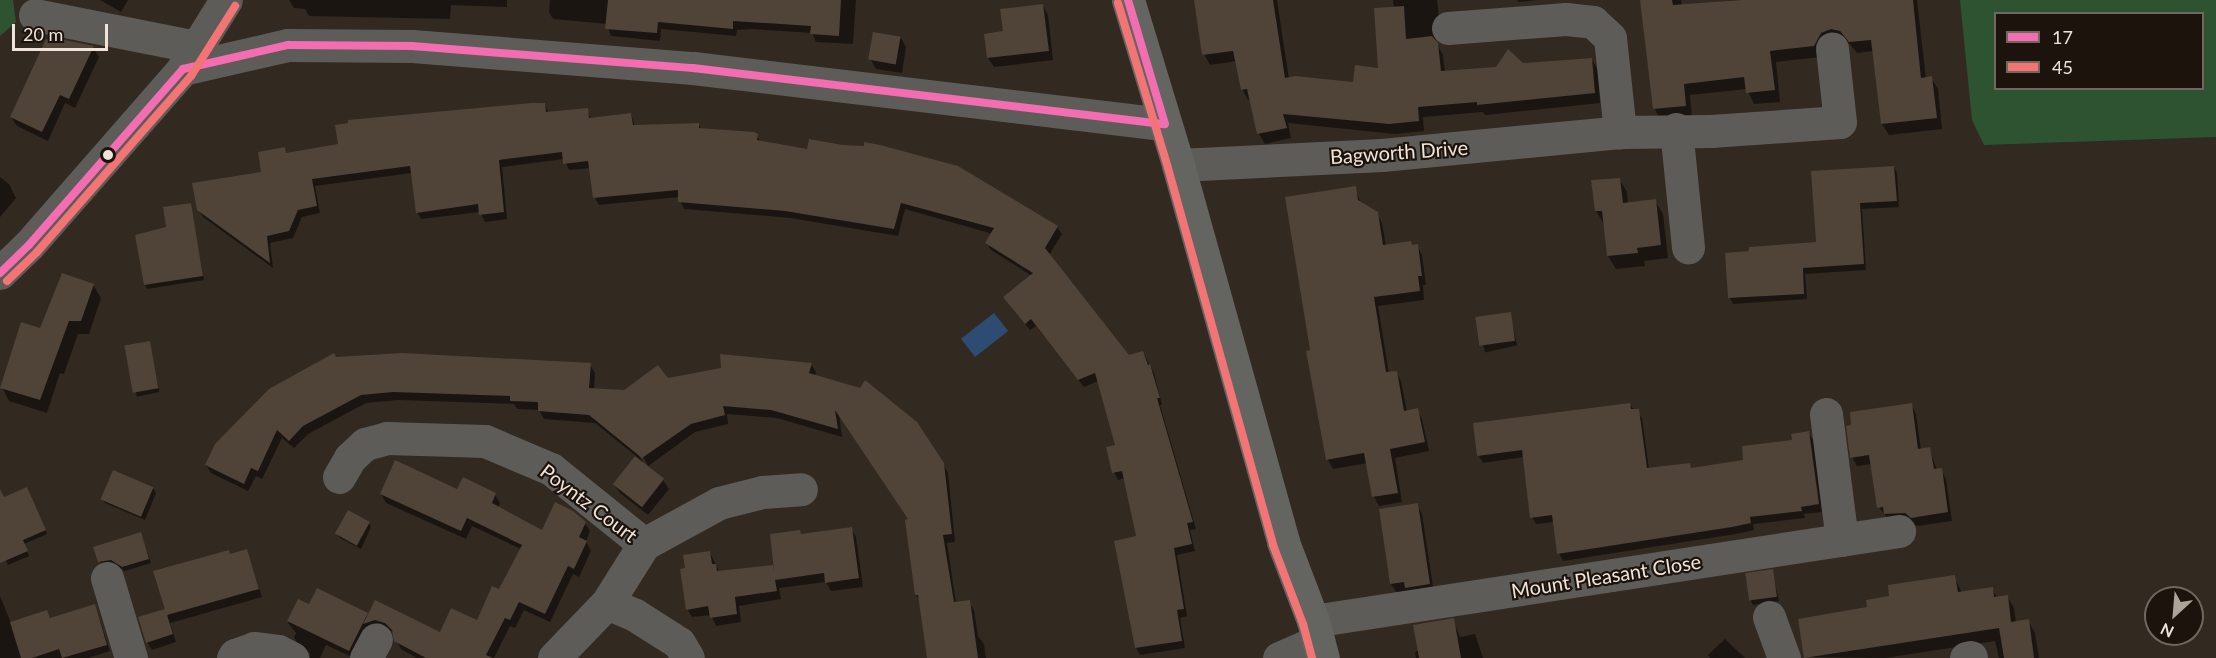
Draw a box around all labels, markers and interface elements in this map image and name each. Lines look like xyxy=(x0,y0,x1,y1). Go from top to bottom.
scale bar xyxy=(15,12,111,50)
legend xyxy=(1994,12,2204,90)
text: 20 m xyxy=(23,23,63,45)
text: 17 xyxy=(2052,26,2073,48)
text: 45 xyxy=(2052,56,2073,78)
street label: Bagworth Drive xyxy=(1329,135,1469,169)
unlabelled marker xyxy=(102,149,114,161)
street label: Poyntz Court xyxy=(536,459,642,547)
street label: Mount Pleasant Close xyxy=(1509,549,1703,603)
north arrow xyxy=(2144,586,2204,646)
text: N xyxy=(2157,620,2176,642)

